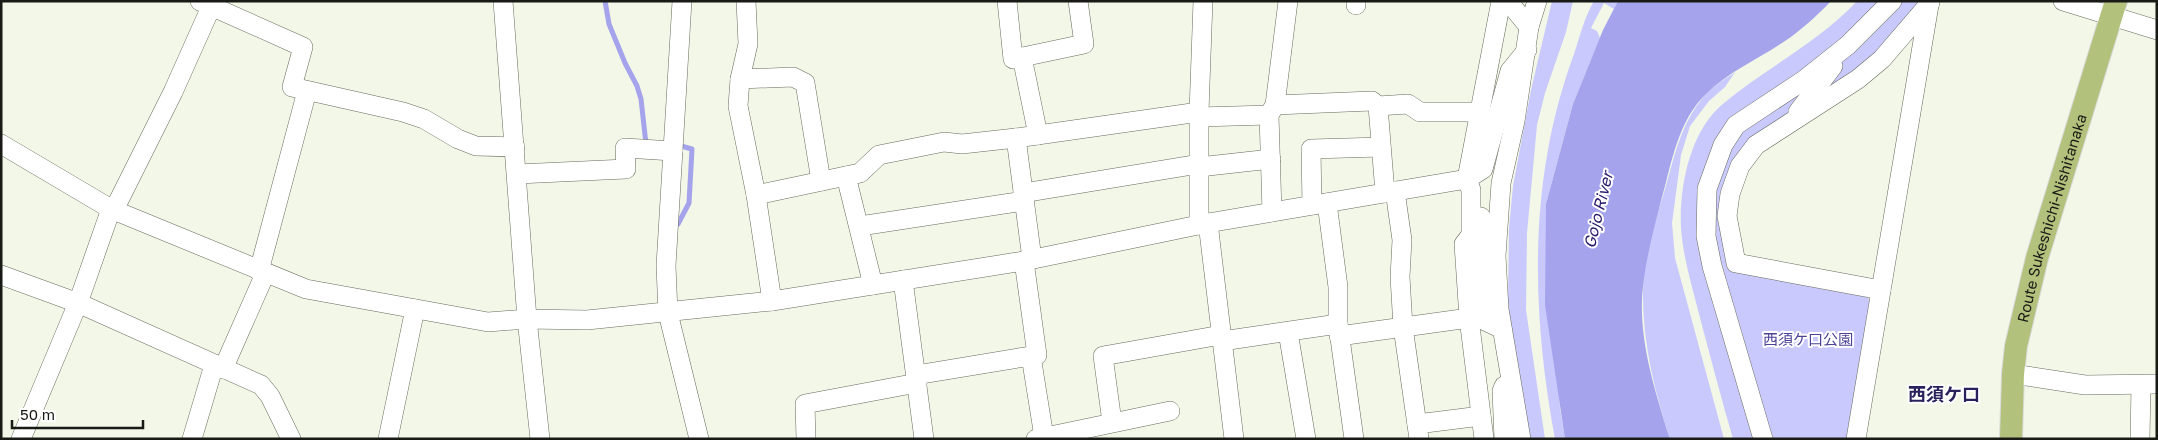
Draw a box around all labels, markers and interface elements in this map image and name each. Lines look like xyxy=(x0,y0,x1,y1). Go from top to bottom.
street label: Route Sukeshichi-Nishitanaka xyxy=(2013,112,2090,324)
water label: Gojo River xyxy=(1579,167,1618,250)
park label: 西須ケ口公園 xyxy=(1763,330,1853,348)
district label: 西須ケ口 xyxy=(1908,383,1980,405)
scale bar xyxy=(12,398,144,430)
text: 50 m xyxy=(20,405,55,423)

